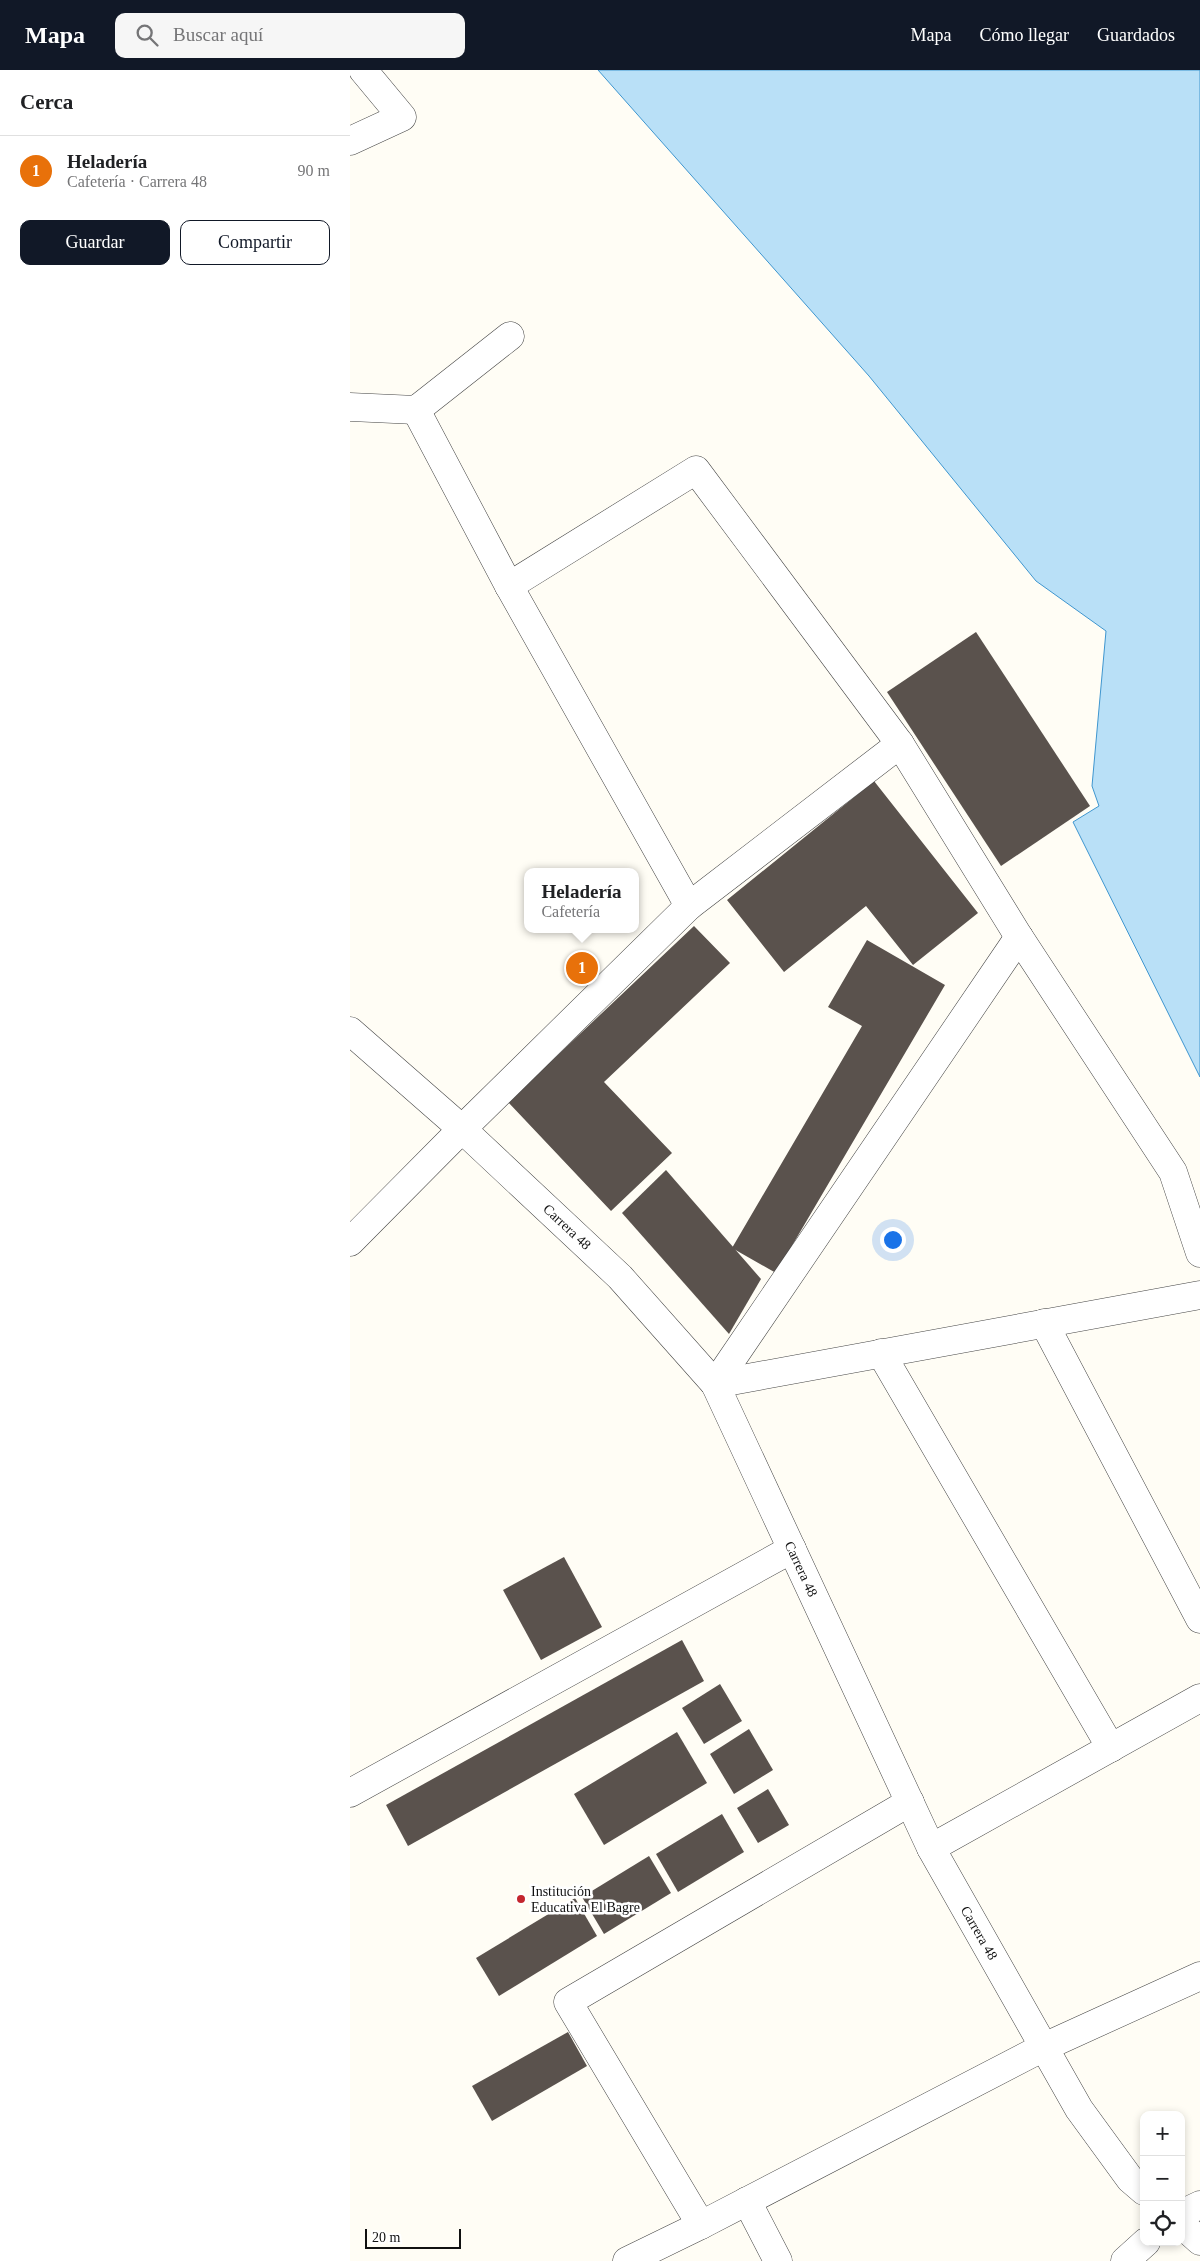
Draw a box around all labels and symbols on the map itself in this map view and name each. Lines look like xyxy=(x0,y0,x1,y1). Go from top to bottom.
pin: 1 xyxy=(566,949,598,987)
street label: Carrera 48 xyxy=(540,1201,594,1253)
your location xyxy=(880,1227,906,1253)
street label: Carrera 48 xyxy=(782,1539,820,1599)
place label: Institución Educativa El Bagre xyxy=(531,1884,640,1915)
marker: Institución Educativa El Bagre xyxy=(515,1893,527,1905)
street label: Carrera 48 xyxy=(958,1903,1000,1963)
scale bar xyxy=(365,2226,461,2249)

